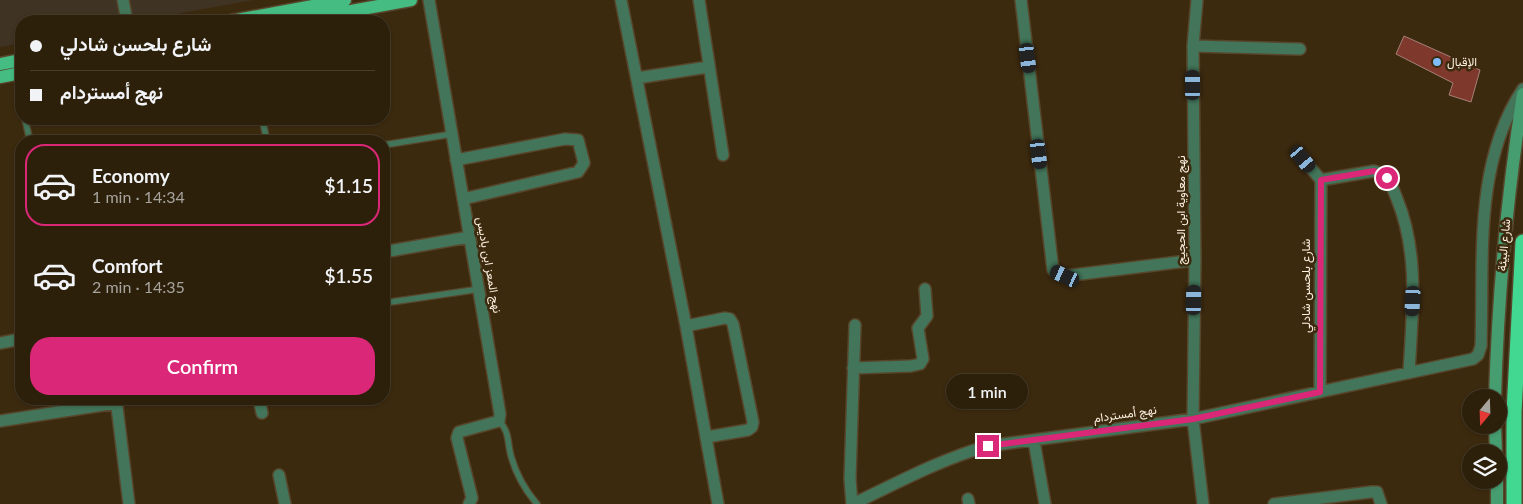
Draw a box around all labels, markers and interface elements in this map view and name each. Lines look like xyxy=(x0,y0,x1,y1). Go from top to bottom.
text: شارع بلحسن شادلي xyxy=(60,32,211,55)
car xyxy=(1018,42,1037,74)
place label: الإقبال xyxy=(1447,54,1477,70)
marker: الإقبال xyxy=(1431,56,1443,68)
car xyxy=(1185,70,1200,100)
text: نهج أمستردام xyxy=(60,80,163,103)
car xyxy=(1029,138,1048,170)
car xyxy=(1287,143,1318,175)
street label: نهج معاوية ابن الحجيج xyxy=(1173,155,1190,265)
icon: car xyxy=(32,163,77,208)
text: Economy xyxy=(92,164,170,187)
route start xyxy=(1376,167,1398,189)
text: $1.15 xyxy=(324,174,373,197)
text: 1 min · 14:34 xyxy=(92,187,185,206)
street label: نهج المعز ابن باديس xyxy=(472,216,505,315)
street label: شارع البيئة xyxy=(1494,218,1515,272)
street label: شارع بلحسن شادلي xyxy=(1298,239,1316,333)
icon: car xyxy=(32,253,77,298)
text: Comfort xyxy=(92,254,163,277)
car xyxy=(1048,263,1081,289)
text: $1.55 xyxy=(324,264,373,287)
text: 2 min · 14:35 xyxy=(92,277,185,296)
car xyxy=(1186,285,1201,315)
car xyxy=(1404,286,1421,316)
button: Confirm xyxy=(30,337,375,395)
callout: 1 min xyxy=(947,374,1029,408)
text: 1 min xyxy=(967,382,1007,401)
north arrow xyxy=(1462,389,1508,434)
map controls xyxy=(1462,389,1507,489)
street label: نهج أمستردام xyxy=(1092,402,1158,427)
route end xyxy=(977,435,999,457)
button: layers xyxy=(1462,444,1507,489)

